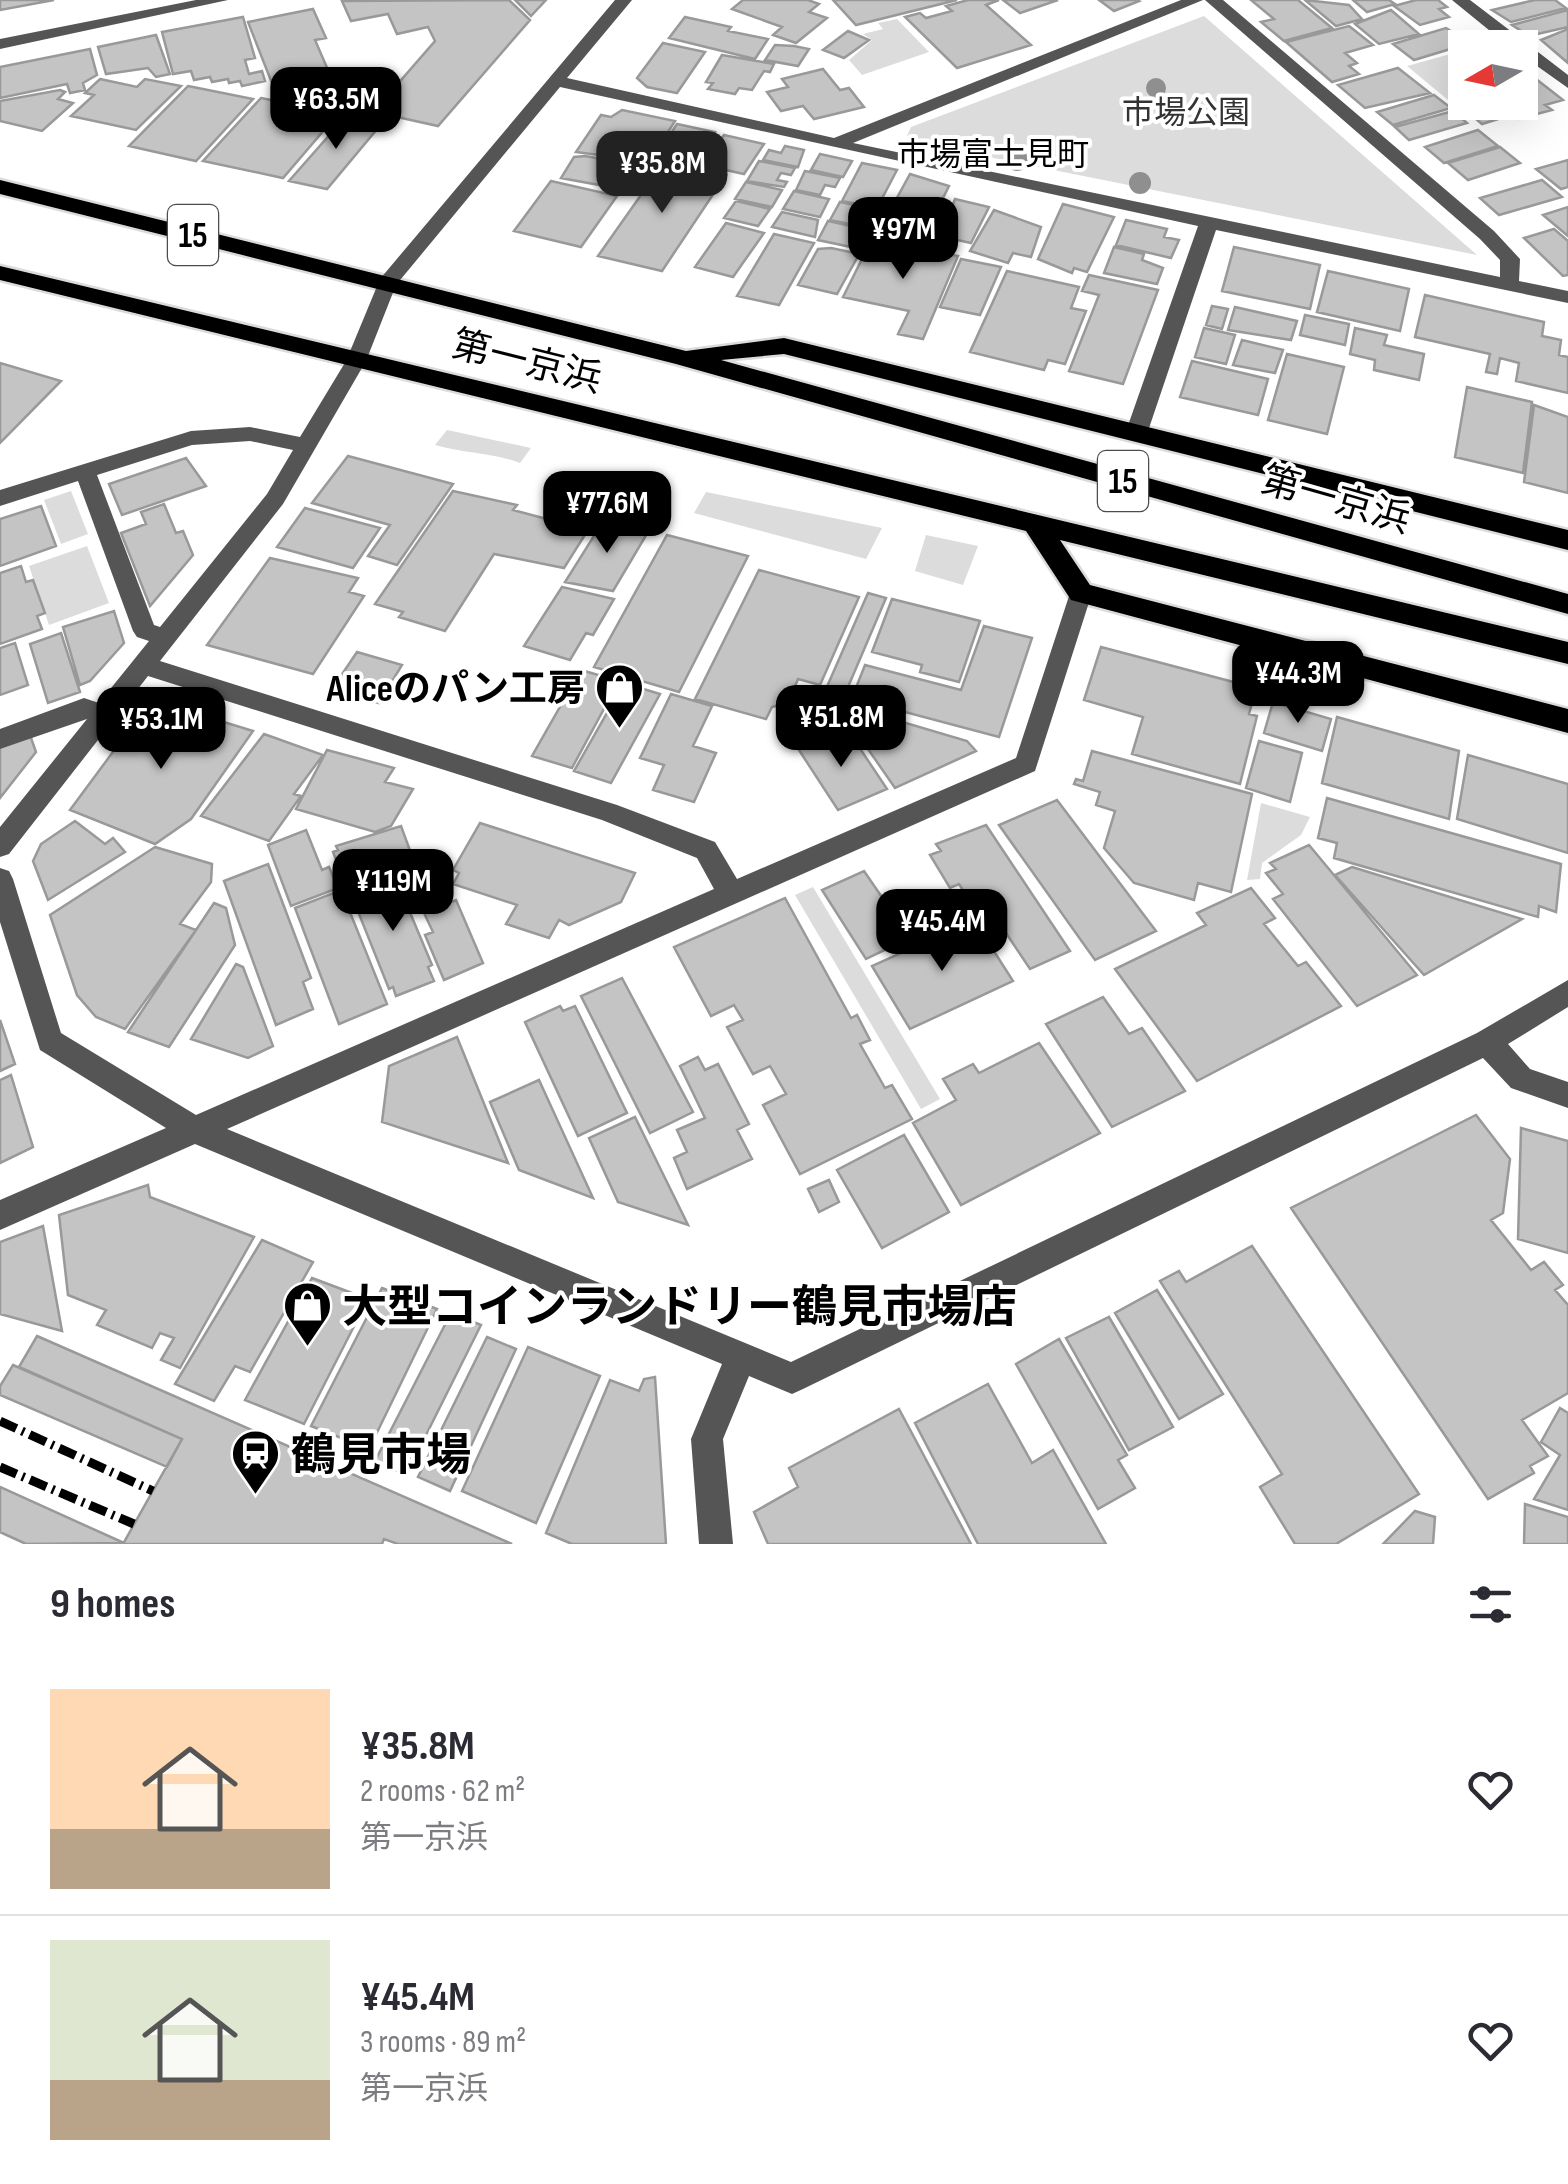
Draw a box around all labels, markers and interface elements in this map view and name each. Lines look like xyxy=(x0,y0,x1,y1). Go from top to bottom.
north arrow xyxy=(1448,30,1538,120)
map controls xyxy=(1448,30,1538,120)
pin: ¥63.5M xyxy=(255,67,417,152)
text: ¥63.5M xyxy=(292,80,380,119)
park label: 市場公園 xyxy=(1122,94,1250,133)
pin: ¥35.8M xyxy=(581,131,743,216)
district label: 市場富士見町 xyxy=(897,136,1089,175)
text: ¥35.8M xyxy=(618,144,706,183)
pin: ¥97M xyxy=(844,197,962,282)
road number: 15 xyxy=(168,205,218,265)
text: ¥97M xyxy=(870,210,936,249)
street label: 第一京浜 xyxy=(447,322,606,403)
road number: 15 xyxy=(1098,451,1148,511)
street label: 第一京浜 xyxy=(1256,458,1415,543)
pin: ¥77.6M xyxy=(526,471,688,556)
text: ¥77.6M xyxy=(565,484,649,523)
pin: ¥44.3M xyxy=(1217,641,1379,726)
text: ¥44.3M xyxy=(1254,654,1342,693)
shop icon: Aliceのパン工房 xyxy=(594,662,646,730)
place label: Aliceのパン工房 xyxy=(326,667,585,712)
pin: ¥51.8M xyxy=(760,685,922,770)
pin: ¥53.1M xyxy=(80,687,242,772)
text: ¥51.8M xyxy=(798,698,884,737)
text: ¥53.1M xyxy=(118,700,204,739)
pin: ¥119M xyxy=(323,849,463,934)
text: ¥119M xyxy=(355,862,431,901)
pin: ¥45.4M xyxy=(861,889,1023,974)
text: ¥45.4M xyxy=(898,902,986,941)
shop icon: 大型コインランドリー鶴見市場店 xyxy=(281,1280,333,1348)
place label: 大型コインランドリー鶴見市場店 xyxy=(342,1281,1017,1336)
station icon: 鶴見市場 xyxy=(230,1428,282,1496)
place label: 鶴見市場 xyxy=(291,1429,471,1484)
icon: filters xyxy=(1463,1577,1518,1632)
text: 9 homes xyxy=(50,1579,175,1630)
text: ¥35.8M xyxy=(360,1721,475,1772)
icon: home xyxy=(130,1729,250,1849)
icon: heart xyxy=(1463,1762,1518,1817)
text: 2 rooms · 62 m² xyxy=(360,1772,525,1811)
text: 第一京浜 xyxy=(360,1819,488,1858)
text: ¥45.4M xyxy=(360,1972,475,2023)
icon: home xyxy=(130,1980,250,2100)
icon: heart xyxy=(1463,2013,1518,2068)
text: 3 rooms · 89 m² xyxy=(360,2023,526,2062)
text: 第一京浜 xyxy=(360,2070,488,2109)

